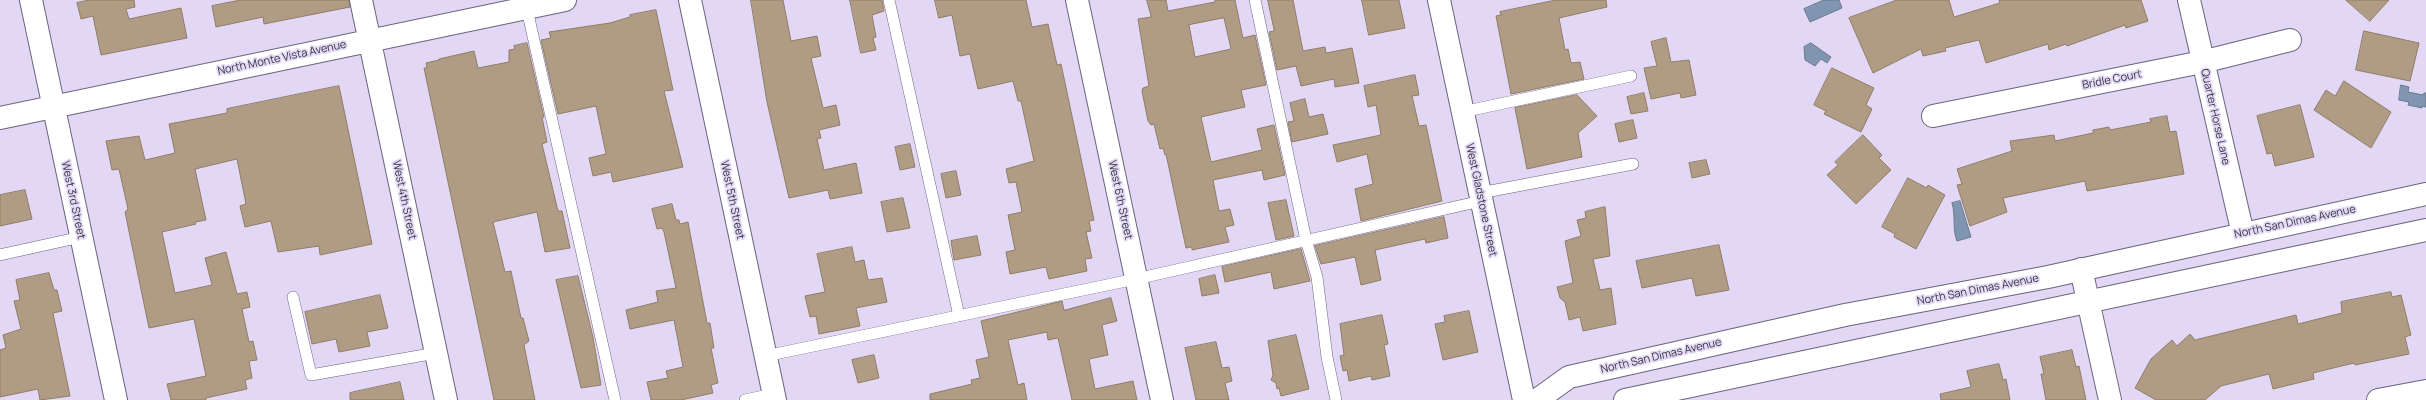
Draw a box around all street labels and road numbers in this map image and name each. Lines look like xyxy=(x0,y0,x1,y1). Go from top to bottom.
street label: North Monte Vista Avenue xyxy=(216,38,348,78)
street label: Bridle Court xyxy=(2081,68,2143,92)
street label: Quarter Horse Lane xyxy=(2198,68,2232,166)
street label: West Gladstone Street xyxy=(1463,142,1499,258)
street label: West 4th Street xyxy=(389,159,419,241)
street label: West 5th Street xyxy=(717,159,747,241)
street label: West 6th Street xyxy=(1105,159,1135,241)
street label: West 3rd Street xyxy=(58,160,88,240)
street label: North San Dimas Avenue xyxy=(2233,203,2357,241)
street label: North San Dimas Avenue xyxy=(1916,272,2040,308)
street label: North San Dimas Avenue xyxy=(1599,336,1723,376)

